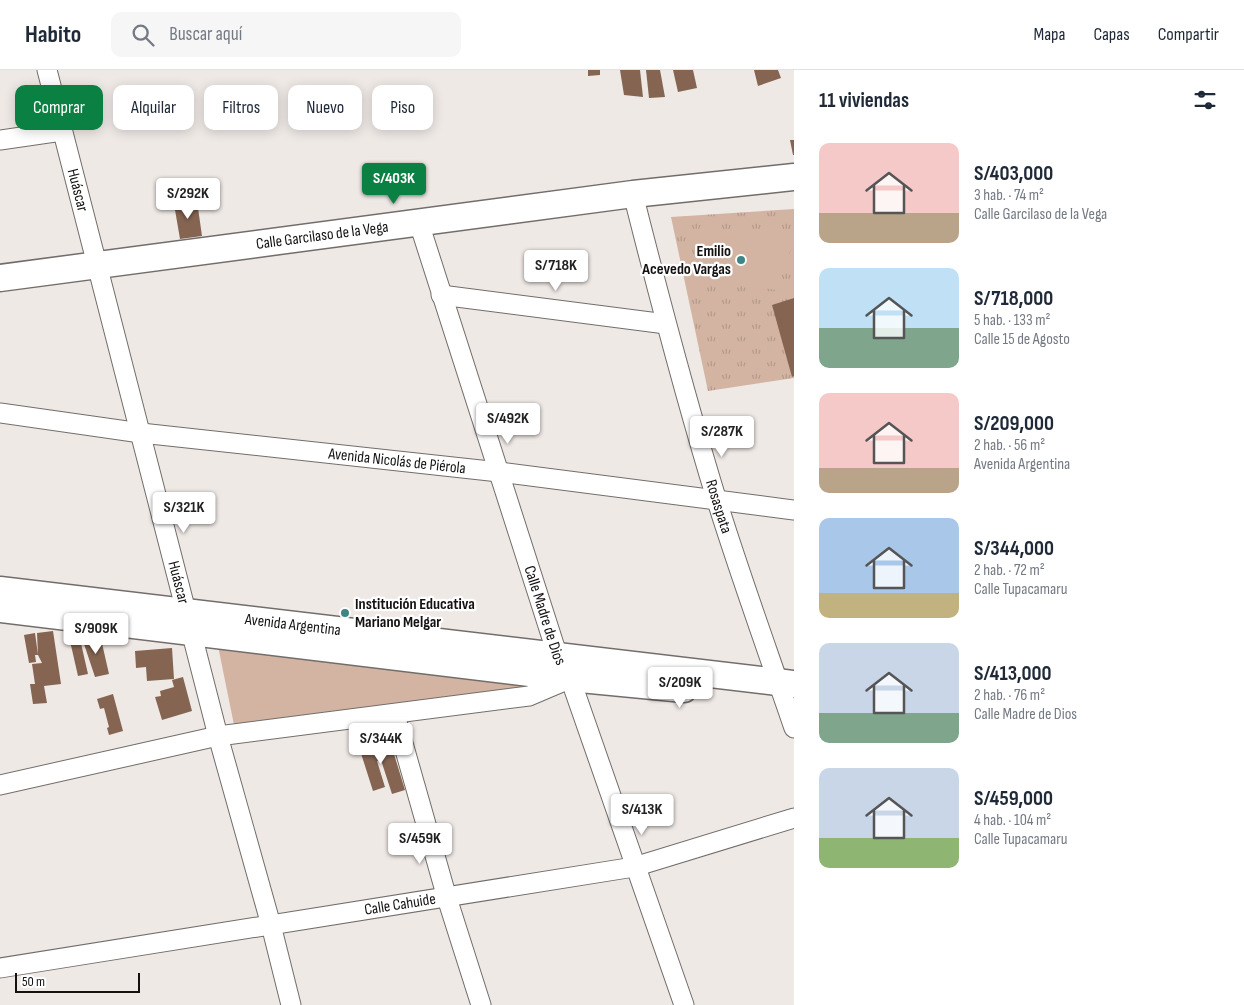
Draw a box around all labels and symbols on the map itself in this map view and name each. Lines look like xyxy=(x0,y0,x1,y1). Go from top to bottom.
pin: S/403K xyxy=(353,162,435,205)
street label: Huáscar xyxy=(63,167,93,214)
pin: S/292K xyxy=(147,178,229,220)
street label: Calle Garcilaso de la Vega xyxy=(255,217,390,253)
place label: Emilio Acevedo Vargas xyxy=(641,242,731,279)
pin: S/718K xyxy=(515,250,597,292)
marker: Emilio Acevedo Vargas xyxy=(735,254,747,266)
pin: S/492K xyxy=(467,402,549,445)
pin: S/287K xyxy=(681,416,763,458)
street label: Avenida Nicolás de Piérola xyxy=(326,444,467,478)
street label: Rosaspata xyxy=(702,477,736,536)
pin: S/321K xyxy=(143,492,225,534)
street label: Huáscar xyxy=(164,559,193,606)
street label: Calle Madre de Dios xyxy=(520,563,570,669)
place label: Institución Educativa Mariano Melgar xyxy=(355,595,475,632)
marker: Institución Educativa Mariano Melgar xyxy=(339,607,351,619)
street label: Avenida Argentina xyxy=(243,609,342,640)
pin: S/909K xyxy=(55,612,137,655)
pin: S/209K xyxy=(639,666,721,709)
pin: S/344K xyxy=(340,722,422,765)
pin: S/413K xyxy=(601,794,683,836)
pin: S/459K xyxy=(379,822,461,865)
street label: Calle Cahuide xyxy=(363,889,437,919)
scale bar xyxy=(15,970,140,993)

